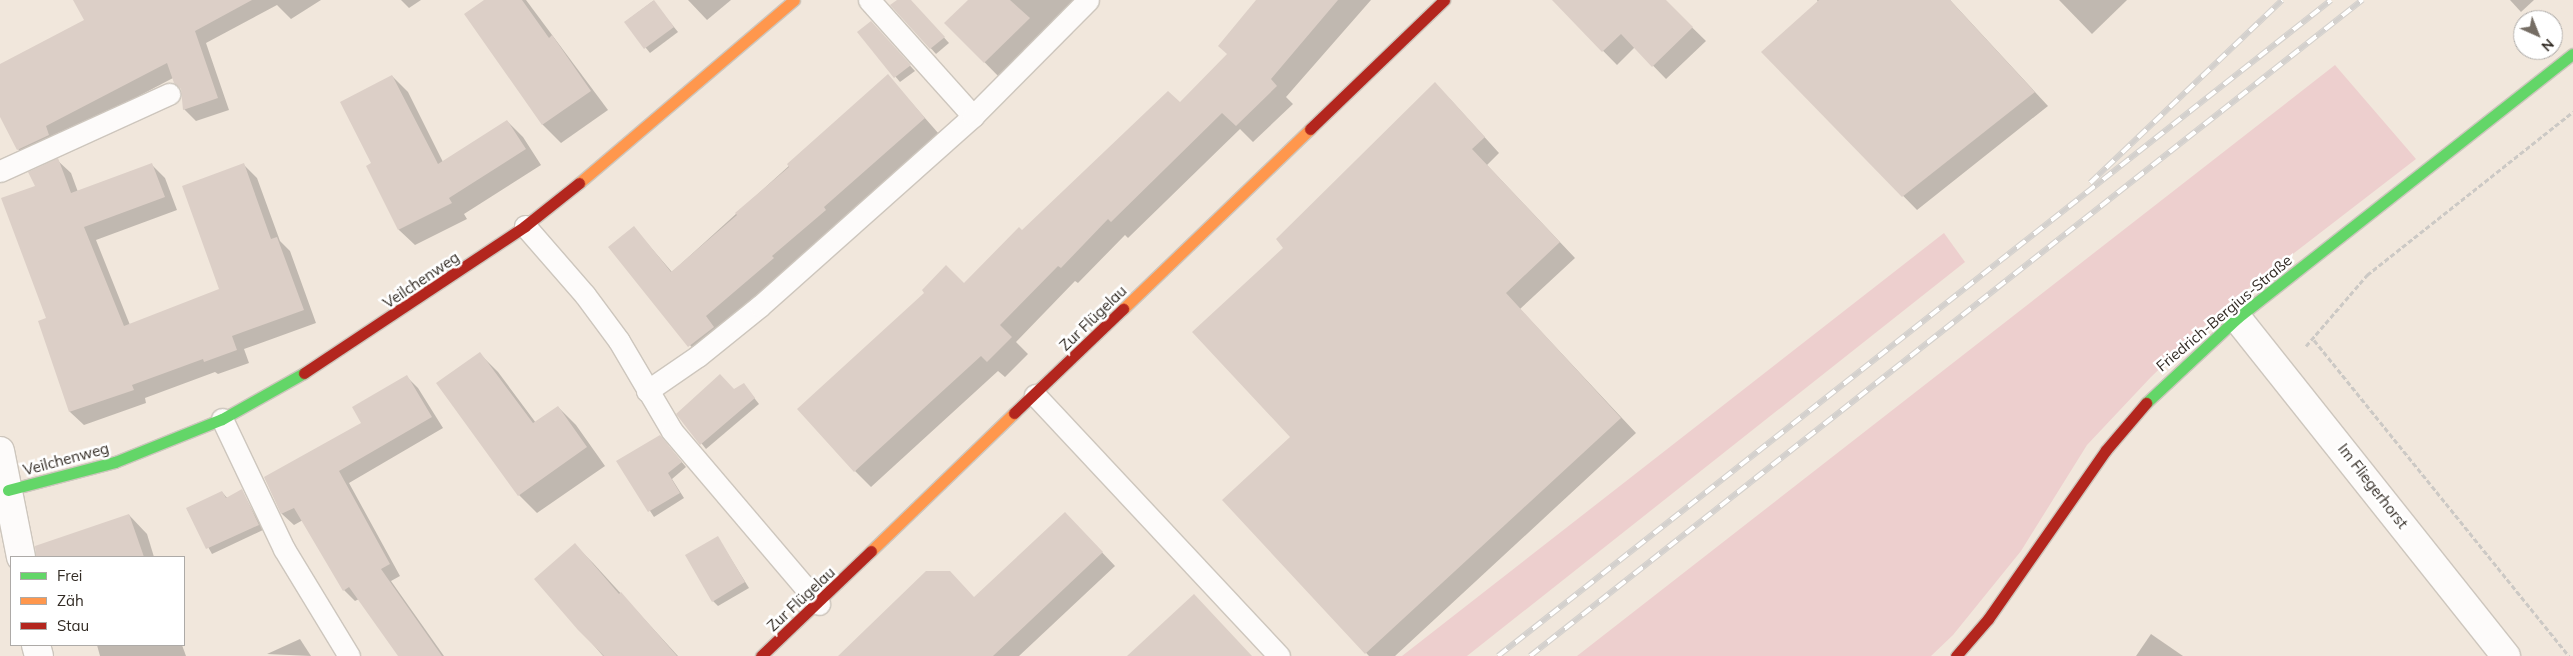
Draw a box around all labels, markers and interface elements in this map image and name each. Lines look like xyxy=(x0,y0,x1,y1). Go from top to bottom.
north arrow xyxy=(2513,10,2563,60)
text: N xyxy=(2538,35,2558,55)
street label: Veilchenweg xyxy=(379,248,463,312)
street label: Friedrich-Bergius-Straße xyxy=(2153,251,2295,375)
street label: Zur Flügelau xyxy=(1056,282,1130,354)
street label: Veilchenweg xyxy=(21,439,111,479)
street label: Im Fliegerhorst xyxy=(2334,440,2412,532)
legend xyxy=(10,556,185,646)
street label: Zur Flügelau xyxy=(763,563,839,635)
text: Frei xyxy=(57,566,82,585)
text: Zäh xyxy=(57,591,84,610)
text: Stau xyxy=(57,616,89,635)

